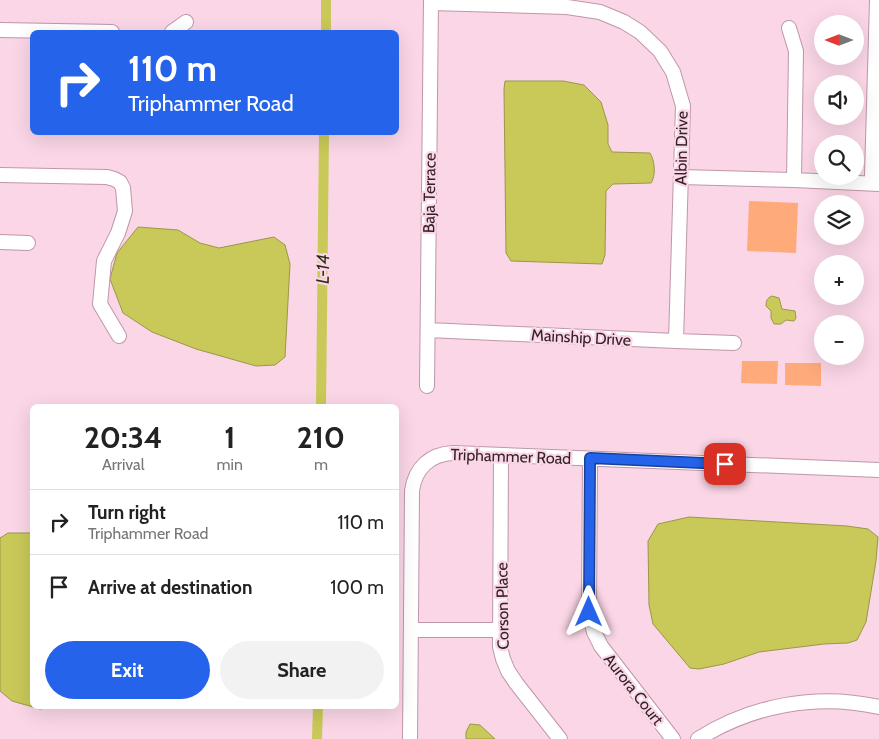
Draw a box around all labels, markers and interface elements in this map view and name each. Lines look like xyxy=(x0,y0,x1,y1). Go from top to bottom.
north arrow xyxy=(814,15,864,65)
map controls xyxy=(814,15,864,365)
text: 110 m xyxy=(128,47,217,90)
icon: right xyxy=(45,50,110,115)
button: sound xyxy=(814,75,864,125)
text: Triphammer Road xyxy=(128,90,294,117)
street label: Albin Drive xyxy=(671,111,692,185)
button: search xyxy=(814,135,864,185)
street label: Baja Terrace xyxy=(419,153,440,233)
button: layers xyxy=(814,195,864,245)
water label: L-14 xyxy=(312,254,334,284)
button: + xyxy=(814,255,864,305)
button: − xyxy=(814,315,864,365)
street label: Mainship Drive xyxy=(531,325,631,350)
text: 20:34 xyxy=(84,419,163,456)
text: 1 xyxy=(224,419,235,456)
text: 210 xyxy=(297,419,345,456)
pin xyxy=(704,443,746,485)
street label: Triphammer Road xyxy=(450,445,572,468)
icon: arrive xyxy=(711,450,739,478)
text: Arrival xyxy=(102,455,145,474)
text: min xyxy=(216,455,243,474)
text: m xyxy=(314,455,328,474)
text: Turn right xyxy=(88,501,166,524)
icon: right xyxy=(45,508,73,536)
text: 110 m xyxy=(337,511,384,534)
text: Triphammer Road xyxy=(88,524,208,543)
street label: Corson Place xyxy=(492,562,513,650)
icon: arrive xyxy=(45,573,73,601)
text: Arrive at destination xyxy=(88,576,252,599)
text: 100 m xyxy=(330,576,384,599)
position arrow xyxy=(562,585,614,637)
button: Exit xyxy=(45,641,210,699)
button: Share xyxy=(220,641,384,699)
street label: Aurora Court xyxy=(600,650,668,729)

